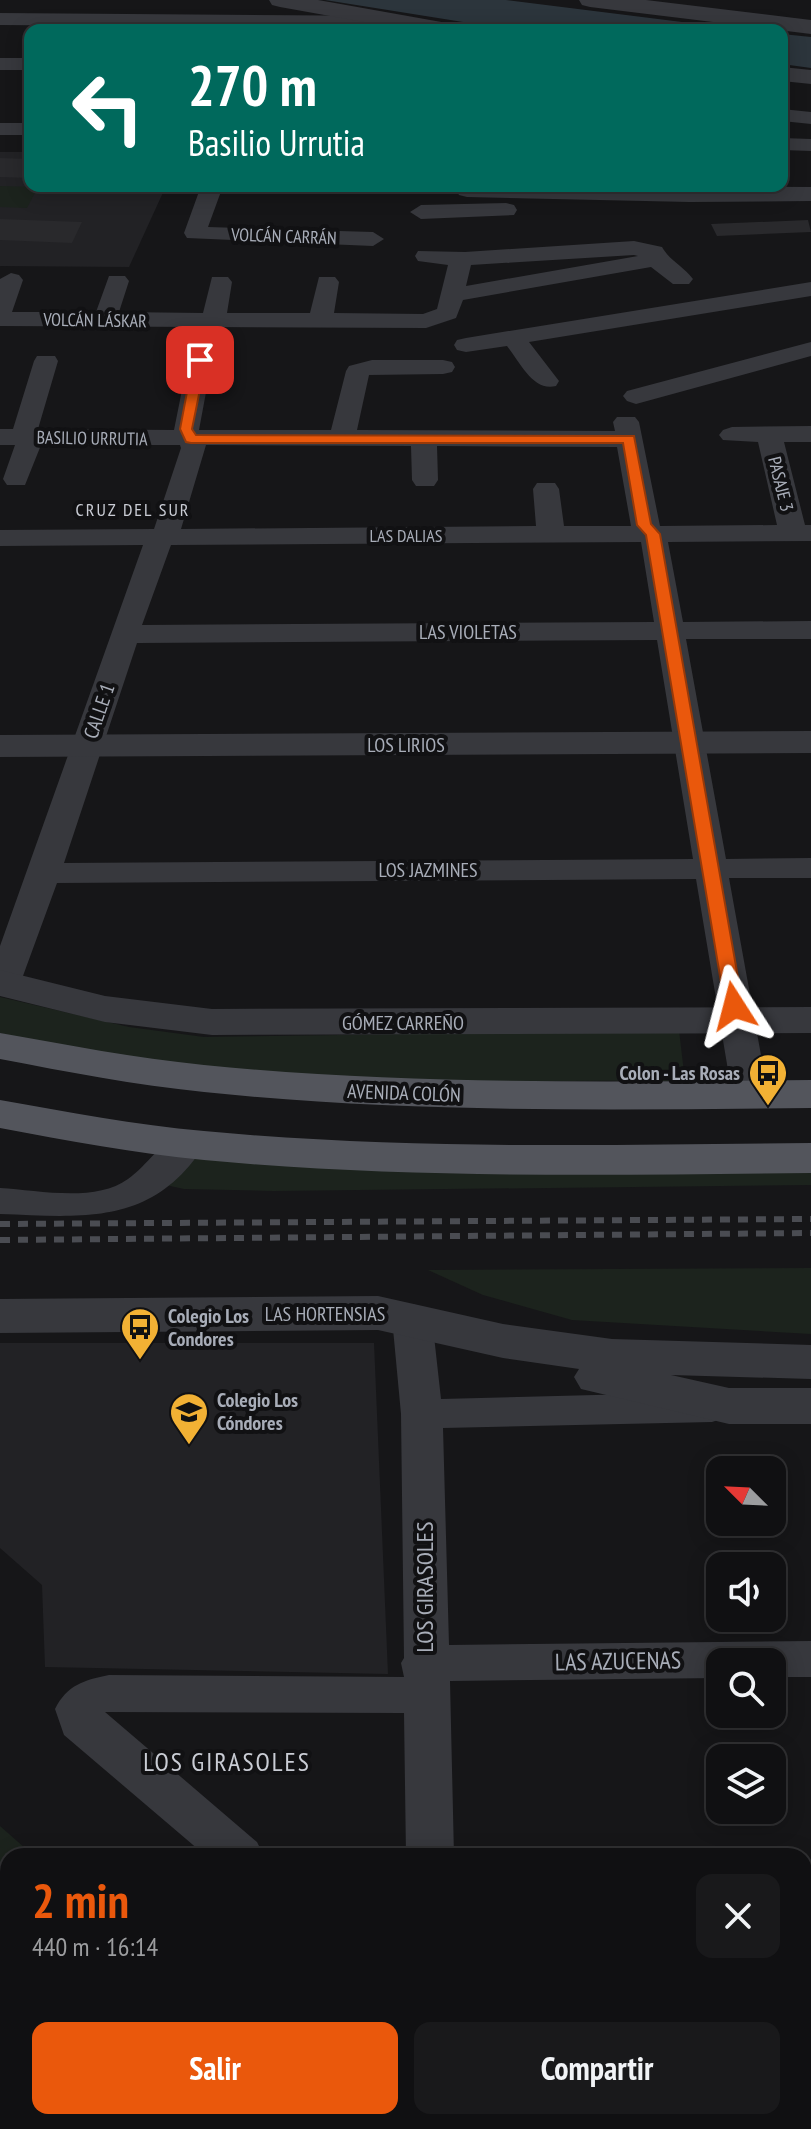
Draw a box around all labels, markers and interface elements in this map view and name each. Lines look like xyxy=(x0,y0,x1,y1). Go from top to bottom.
text: 270 m xyxy=(188,49,317,121)
icon: left xyxy=(56,56,160,160)
text: Basilio Urrutia xyxy=(188,119,365,166)
street label: VOLCÁN CARRÁN xyxy=(230,223,337,249)
street label: VOLCÁN LÁSKAR xyxy=(42,308,147,332)
pin xyxy=(166,326,234,394)
icon: arrive xyxy=(178,338,222,382)
street label: BASILIO URRUTIA xyxy=(36,426,148,450)
street label: PASAJE 3 xyxy=(763,454,799,514)
district label: CRUZ DEL SUR xyxy=(76,498,190,521)
street label: LAS DALIAS xyxy=(369,524,443,547)
street label: LAS VIOLETAS xyxy=(419,619,517,645)
street label: CALLE 1 xyxy=(78,680,120,742)
street label: LOS LIRIOS xyxy=(367,732,445,758)
street label: LOS JAZMINES xyxy=(378,857,478,883)
position arrow xyxy=(692,964,776,1048)
street label: GÓMEZ CARREÑO xyxy=(342,1010,464,1036)
bus stop icon: Colon - Las Rosas xyxy=(747,1052,789,1107)
place label: Colon - Las Rosas xyxy=(620,1060,740,1086)
street label: AVENIDA COLÓN xyxy=(347,1078,461,1108)
street label: LAS HORTENSIAS xyxy=(265,1301,385,1327)
place label: Colegio Los Condores xyxy=(168,1303,249,1352)
bus stop icon: Colegio Los Condores xyxy=(119,1306,161,1361)
place label: Colegio Los Cóndores xyxy=(217,1387,298,1436)
school or university icon: Colegio Los Cóndores xyxy=(168,1391,210,1446)
north arrow xyxy=(706,1456,786,1536)
map controls xyxy=(706,1456,786,1824)
street label: LOS GIRASOLES xyxy=(409,1522,440,1652)
button: sound xyxy=(706,1552,786,1632)
street label: LAS AZUCENAS xyxy=(555,1644,681,1678)
button: search xyxy=(706,1648,786,1728)
button: layers xyxy=(706,1744,786,1824)
district label: LOS GIRASOLES xyxy=(143,1745,311,1778)
text: 2 min xyxy=(32,1869,129,1931)
button: close xyxy=(696,1874,780,1958)
text: 440 m · 16:14 xyxy=(32,1930,158,1963)
button: Salir xyxy=(32,2022,398,2114)
button: Compartir xyxy=(414,2022,780,2114)

